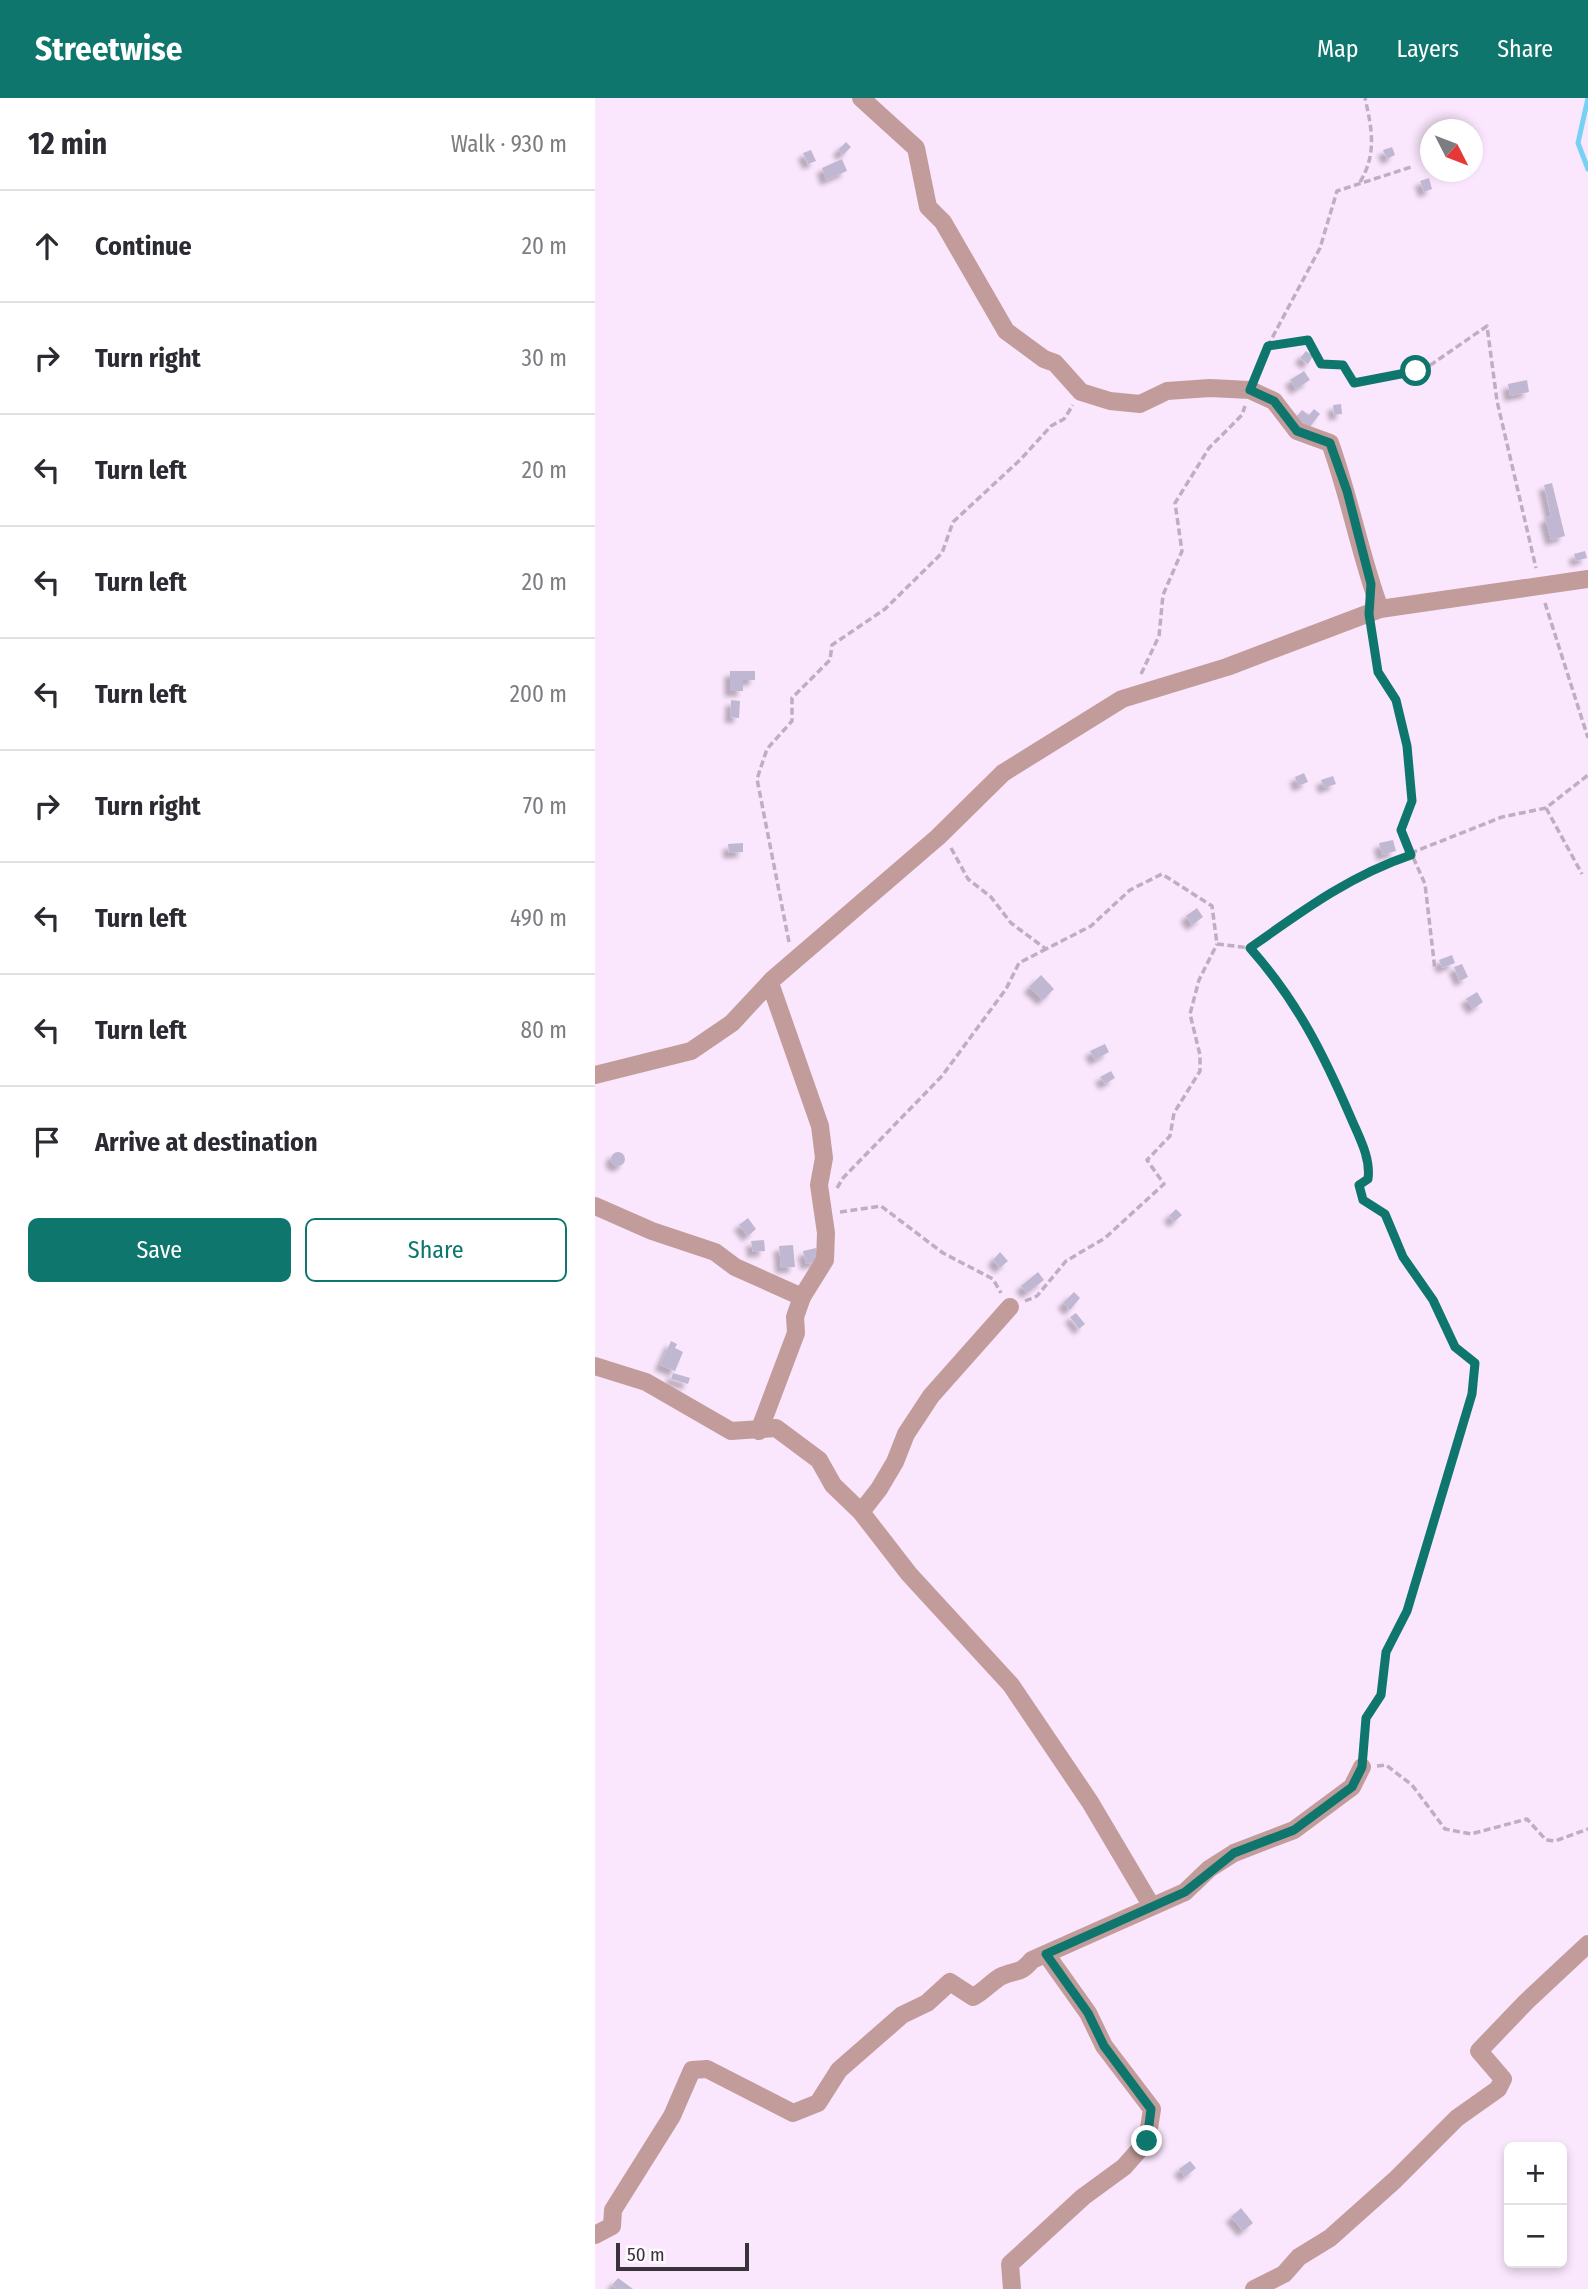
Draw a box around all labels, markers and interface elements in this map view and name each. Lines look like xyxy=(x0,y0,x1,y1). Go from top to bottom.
text: Streetwise xyxy=(35,29,182,69)
text: Map xyxy=(1317,35,1359,63)
text: Layers xyxy=(1397,35,1459,63)
text: Share xyxy=(1497,35,1553,63)
north arrow xyxy=(1420,119,1483,182)
text: 12 min xyxy=(28,126,107,162)
text: Walk · 930 m xyxy=(451,130,567,158)
icon: ahead xyxy=(28,227,66,265)
text: Continue xyxy=(95,231,192,262)
text: 20 m xyxy=(522,232,567,260)
icon: right xyxy=(28,339,66,377)
text: Turn right xyxy=(95,343,201,374)
text: 30 m xyxy=(522,344,567,372)
route start xyxy=(1400,355,1431,386)
icon: left xyxy=(28,451,66,489)
text: Turn left xyxy=(95,455,187,486)
text: 20 m xyxy=(522,456,567,484)
icon: left xyxy=(28,563,66,601)
text: Turn left xyxy=(95,567,187,598)
text: 20 m xyxy=(522,568,567,596)
icon: left xyxy=(28,675,66,713)
text: Turn left xyxy=(95,679,187,710)
text: 200 m xyxy=(510,680,567,708)
icon: right xyxy=(28,787,66,825)
text: Turn right xyxy=(95,791,201,822)
text: 70 m xyxy=(523,792,567,820)
icon: left xyxy=(28,899,66,937)
text: Turn left xyxy=(95,903,187,934)
text: 490 m xyxy=(510,904,567,932)
icon: left xyxy=(28,1011,66,1049)
text: Turn left xyxy=(95,1015,187,1046)
text: 80 m xyxy=(520,1016,567,1044)
icon: arrive xyxy=(28,1123,66,1161)
text: Arrive at destination xyxy=(95,1127,318,1158)
button: Save xyxy=(28,1218,291,1282)
button: Share xyxy=(305,1218,567,1282)
route end xyxy=(1131,2125,1162,2156)
map controls xyxy=(1504,2142,1567,2268)
button: + xyxy=(1504,2142,1567,2205)
button: − xyxy=(1504,2205,1567,2268)
scale bar xyxy=(616,2240,749,2272)
text: 50 m xyxy=(627,2243,665,2266)

